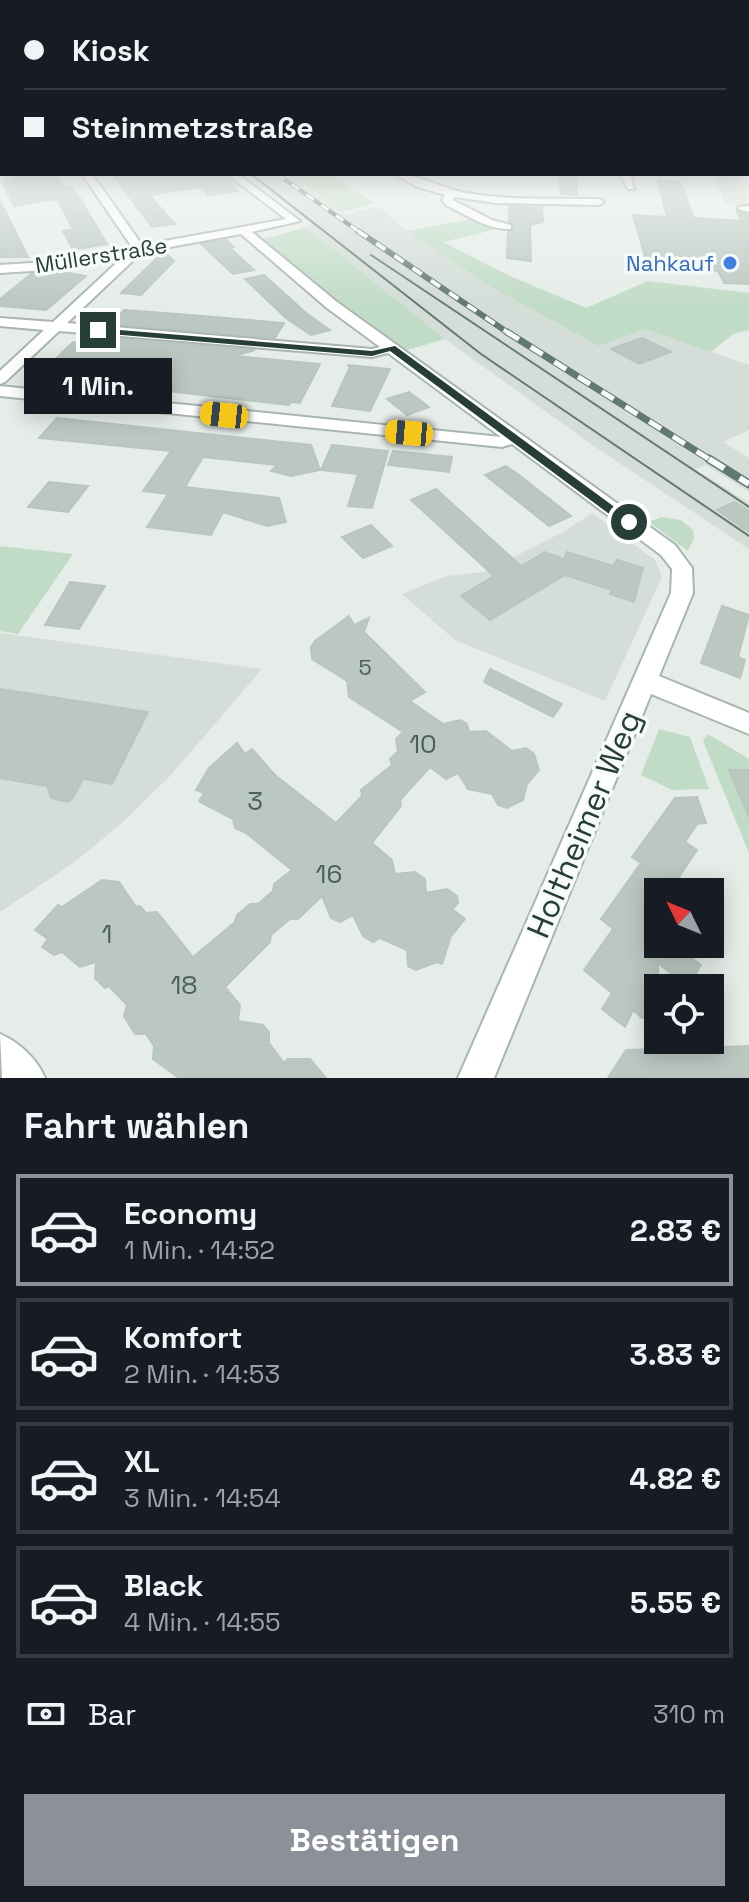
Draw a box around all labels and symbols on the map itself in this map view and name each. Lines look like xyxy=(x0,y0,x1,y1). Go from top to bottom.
street label: Müllerstraße xyxy=(33,231,169,279)
place label: Nahkauf xyxy=(626,249,714,277)
marker: Nahkauf xyxy=(721,254,739,272)
route end xyxy=(80,312,116,348)
callout: 1 Min. xyxy=(24,358,172,414)
car xyxy=(199,401,249,429)
car xyxy=(384,419,434,447)
route start xyxy=(611,504,647,540)
house number: 5 xyxy=(358,653,372,681)
street label: Holtheimer Weg xyxy=(518,704,650,944)
house number: 10 xyxy=(409,727,437,761)
house number: 3 xyxy=(247,784,263,818)
house number: 16 xyxy=(316,857,342,891)
north arrow xyxy=(644,878,724,958)
house number: 1 xyxy=(102,917,112,951)
house number: 18 xyxy=(170,968,198,1002)

